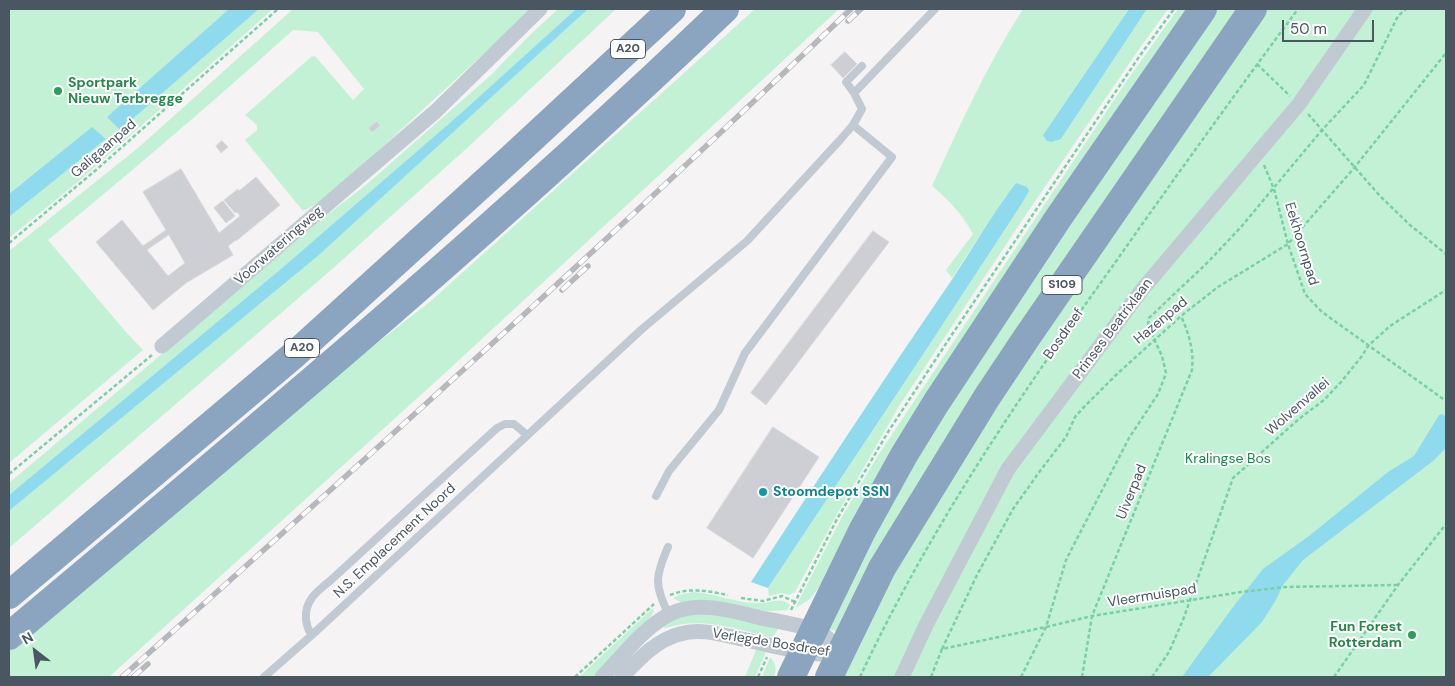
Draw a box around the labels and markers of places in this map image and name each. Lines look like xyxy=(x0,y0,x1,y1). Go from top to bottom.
place label: Sportpark Nieuw Terbregge xyxy=(68,75,183,108)
marker: Sportpark Nieuw Terbregge xyxy=(52,85,64,97)
place label: Stoomdepot SSN xyxy=(773,484,889,500)
marker: Stoomdepot SSN xyxy=(757,486,769,498)
place label: Fun Forest Rotterdam xyxy=(1329,619,1402,652)
marker: Fun Forest Rotterdam xyxy=(1406,629,1418,641)

